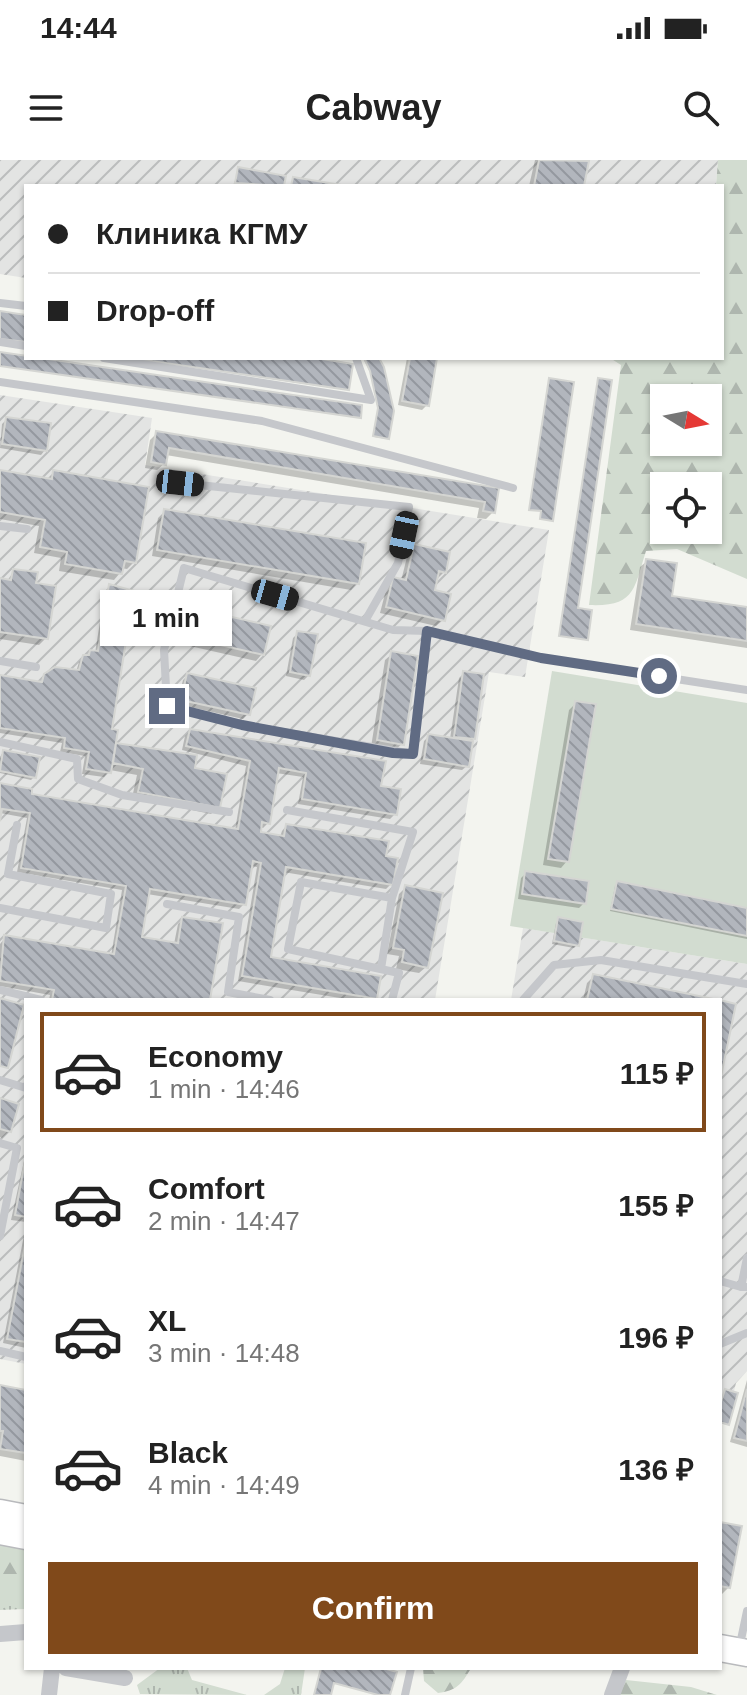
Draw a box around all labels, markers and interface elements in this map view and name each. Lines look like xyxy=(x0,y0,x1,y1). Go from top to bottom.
text: 14:44 xyxy=(40,11,117,44)
icon: menu xyxy=(24,86,68,130)
icon: search xyxy=(679,86,723,130)
text: Cabway xyxy=(305,87,442,128)
text: Клиника КГМУ xyxy=(96,217,307,250)
text: Drop-off xyxy=(96,294,214,327)
north arrow xyxy=(650,384,722,456)
map controls xyxy=(650,384,722,544)
car xyxy=(155,469,205,497)
button: locate xyxy=(650,472,722,544)
car xyxy=(387,509,421,561)
car xyxy=(249,577,301,613)
callout: 1 min xyxy=(101,590,233,646)
text: 1 min xyxy=(132,603,200,633)
route start xyxy=(641,658,677,694)
route end xyxy=(149,688,185,724)
icon: car xyxy=(52,1036,124,1108)
text: Economy xyxy=(148,1040,283,1073)
text: 115 ₽ xyxy=(620,1057,694,1090)
text: 1 min · 14:46 xyxy=(148,1074,300,1104)
icon: car xyxy=(52,1168,124,1240)
text: Comfort xyxy=(148,1172,265,1205)
text: 155 ₽ xyxy=(618,1189,694,1222)
text: 2 min · 14:47 xyxy=(148,1206,300,1236)
icon: car xyxy=(52,1300,124,1372)
text: XL xyxy=(148,1304,186,1337)
text: 196 ₽ xyxy=(618,1321,694,1354)
text: 3 min · 14:48 xyxy=(148,1338,300,1368)
icon: car xyxy=(52,1432,124,1504)
text: Black xyxy=(148,1436,228,1469)
text: 136 ₽ xyxy=(618,1453,694,1486)
text: 4 min · 14:49 xyxy=(148,1470,300,1500)
button: Confirm xyxy=(48,1562,698,1654)

